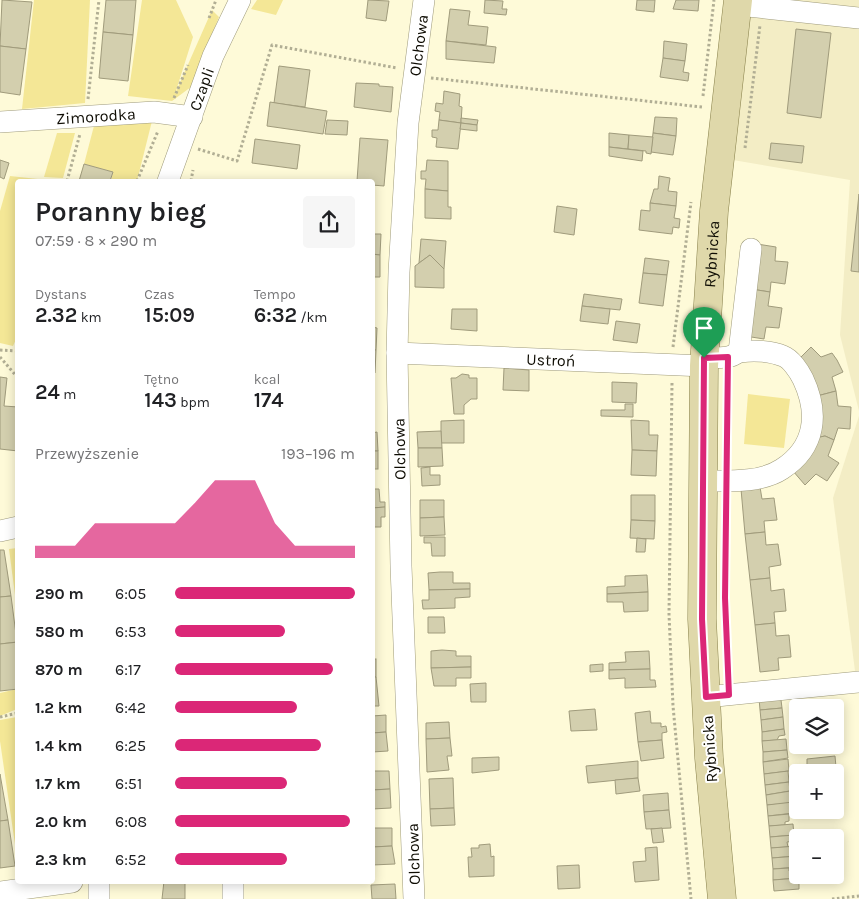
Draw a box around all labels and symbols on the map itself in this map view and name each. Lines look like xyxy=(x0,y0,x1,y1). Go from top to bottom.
street label: Olchowa xyxy=(405,13,432,77)
street label: Czapli xyxy=(185,65,218,113)
street label: Zimorodka xyxy=(55,104,136,128)
street label: Rybnicka xyxy=(700,220,723,288)
pin xyxy=(683,307,725,358)
street label: Ustroń xyxy=(526,349,576,371)
street label: Olchowa xyxy=(389,418,410,480)
street label: Rybnicka xyxy=(698,715,721,783)
street label: Olchowa xyxy=(403,823,424,885)

